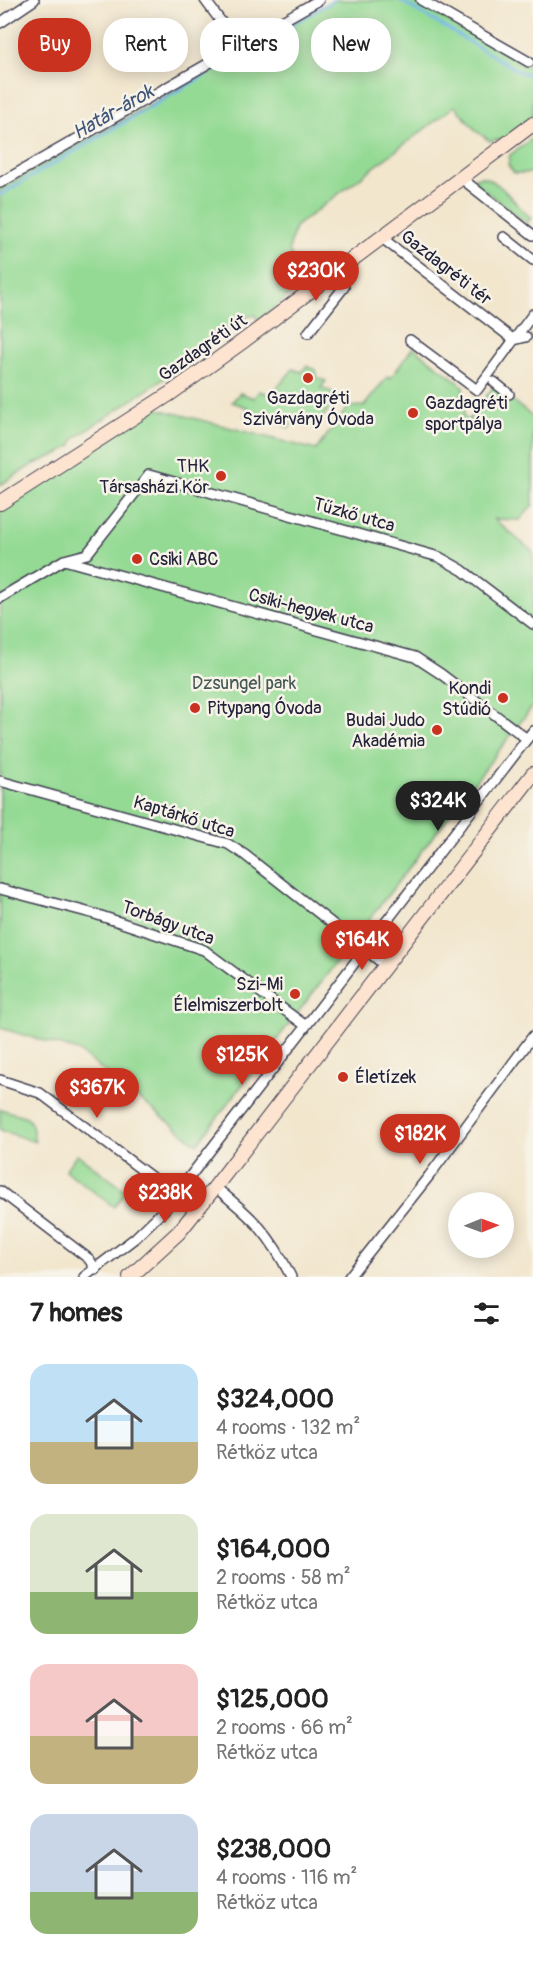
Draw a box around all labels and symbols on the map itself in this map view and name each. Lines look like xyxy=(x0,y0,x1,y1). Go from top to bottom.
water label: Határ-árok xyxy=(68,78,159,145)
street label: Gazdagréti tér xyxy=(396,225,497,311)
pin: $230K xyxy=(274,251,358,302)
street label: Gazdagréti út xyxy=(154,309,252,387)
marker: Gazdagréti Szivárvány Óvoda xyxy=(301,371,315,385)
place label: Gazdagréti Szivárvány Óvoda xyxy=(242,387,374,431)
place label: Gazdagréti sportpálya xyxy=(425,392,507,436)
marker: Gazdagréti sportpálya xyxy=(406,406,420,420)
place label: THK Társasházi Kör xyxy=(99,455,210,499)
marker: THK Társasházi Kör xyxy=(214,469,228,483)
street label: Tűzkő utca xyxy=(311,492,397,538)
place label: Csiki ABC xyxy=(149,548,218,571)
marker: Csiki ABC xyxy=(130,552,144,566)
street label: Csiki-hegyek utca xyxy=(246,583,376,639)
park label: Dzsungel park xyxy=(192,672,297,695)
place label: Kondi Stúdió xyxy=(442,677,491,721)
marker: Kondi Stúdió xyxy=(496,691,510,705)
place label: Pitypang Óvoda xyxy=(207,696,322,720)
marker: Pitypang Óvoda xyxy=(188,701,202,715)
place label: Budai Judo Akadémia xyxy=(346,709,425,753)
marker: Budai Judo Akadémia xyxy=(430,723,444,737)
pin: $324K xyxy=(396,781,480,832)
street label: Kaptárkő utca xyxy=(130,791,238,843)
street label: Torbágy utca xyxy=(118,896,218,950)
pin: $164K xyxy=(320,920,404,971)
place label: Szi-Mi Élelmiszerbolt xyxy=(174,973,284,1017)
marker: Szi-Mi Élelmiszerbolt xyxy=(288,987,302,1001)
pin: $125K xyxy=(200,1035,284,1086)
place label: Életízek xyxy=(355,1066,417,1089)
pin: $367K xyxy=(55,1068,139,1119)
marker: Életízek xyxy=(336,1070,350,1084)
pin: $182K xyxy=(378,1114,462,1165)
pin: $238K xyxy=(123,1173,207,1224)
north arrow xyxy=(448,1192,514,1258)

